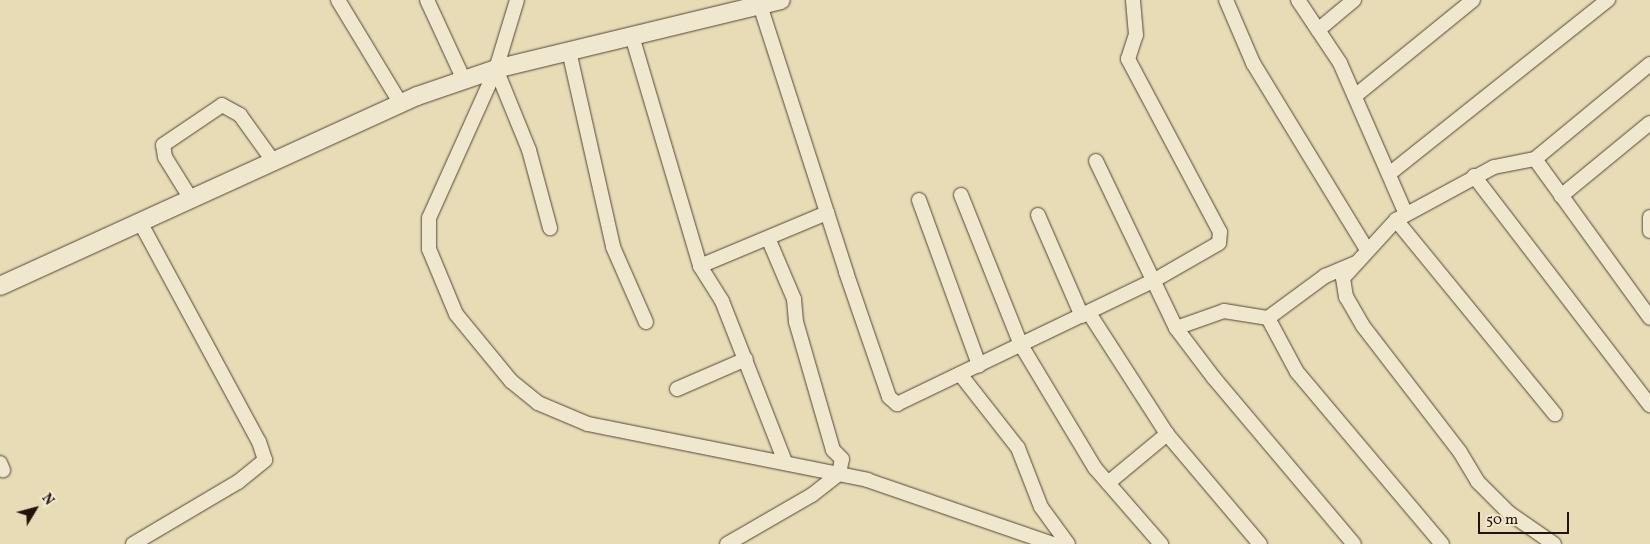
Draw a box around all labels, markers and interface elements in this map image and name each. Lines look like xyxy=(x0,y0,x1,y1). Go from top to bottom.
north arrow xyxy=(10,484,60,534)
text: N xyxy=(37,490,58,509)
scale bar xyxy=(1480,502,1571,534)
text: 50 m xyxy=(1486,510,1518,531)

